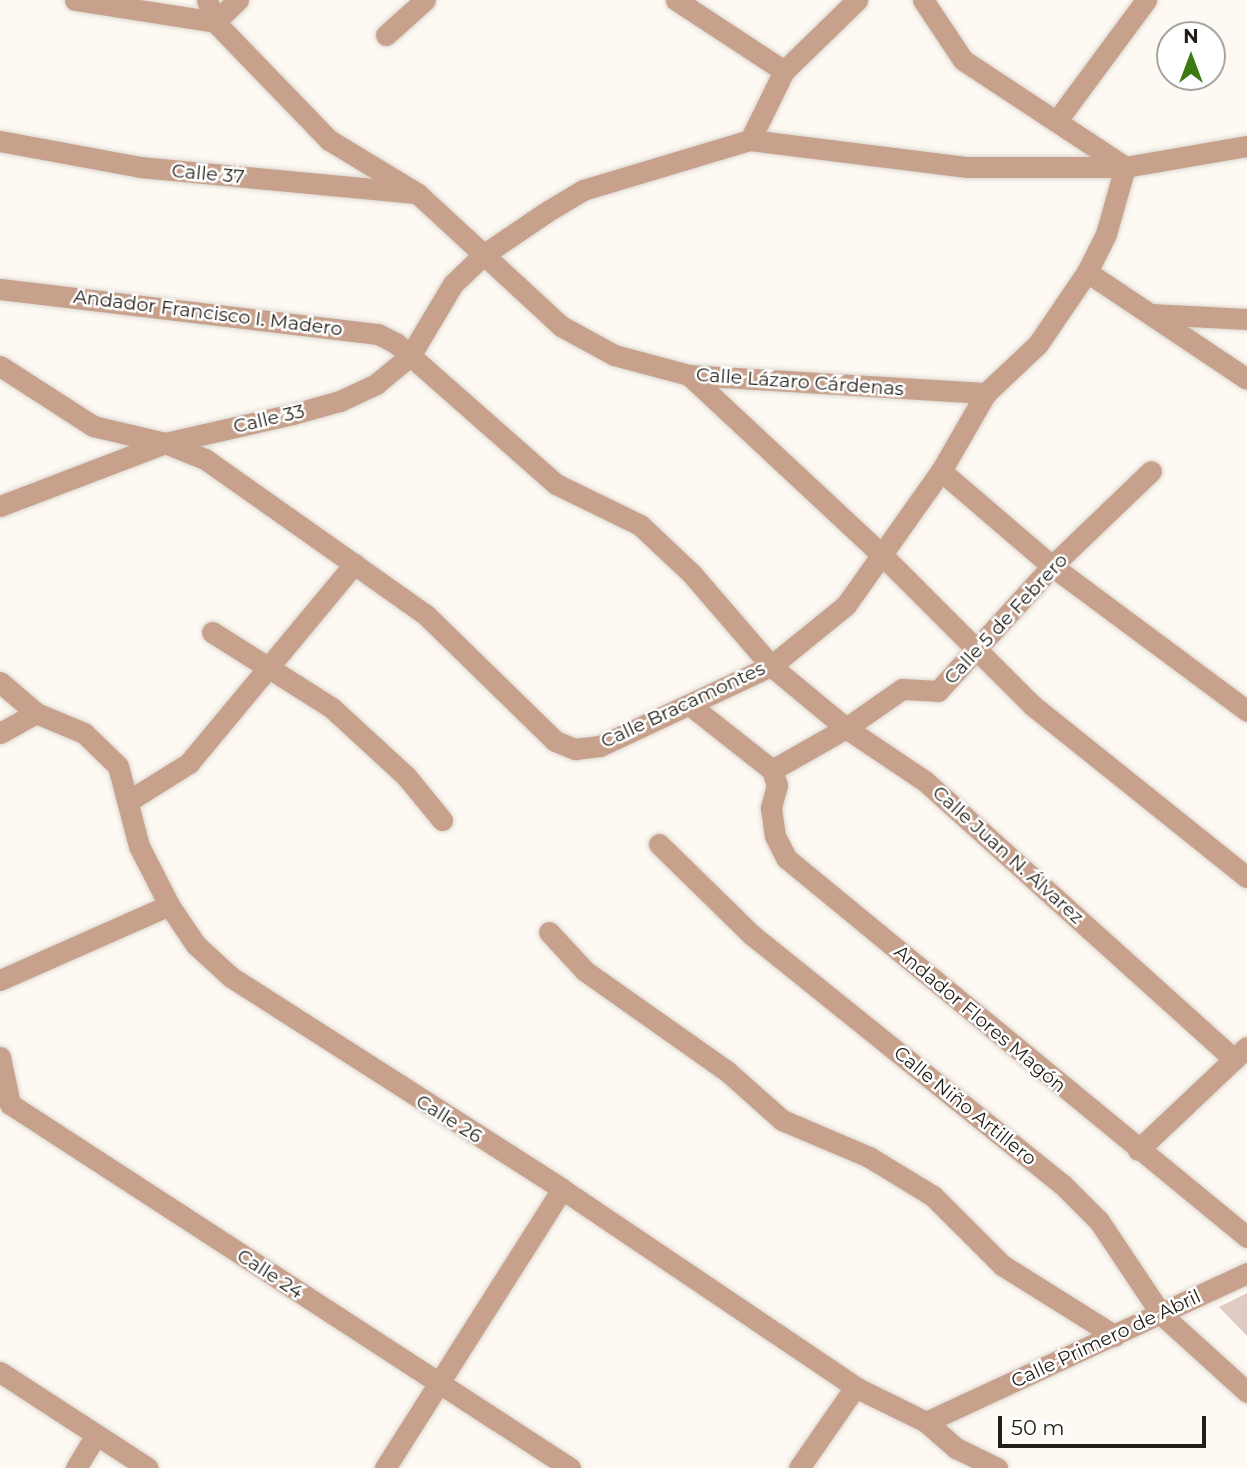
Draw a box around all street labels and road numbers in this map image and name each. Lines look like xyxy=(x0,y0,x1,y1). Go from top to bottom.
street label: Calle 37 xyxy=(171,159,245,189)
street label: Andador Francisco I. Madero xyxy=(72,285,344,341)
street label: Calle Lázaro Cárdenas xyxy=(695,363,905,401)
street label: Calle 33 xyxy=(231,400,307,438)
street label: Calle 5 de Febrero xyxy=(940,549,1072,689)
street label: Calle Bracamontes xyxy=(597,657,769,753)
street label: Calle Juan N. Álvarez xyxy=(928,781,1088,929)
street label: Andador Flores Magón xyxy=(889,940,1071,1098)
street label: Calle Niño Artillero xyxy=(889,1041,1041,1171)
street label: Calle 26 xyxy=(412,1090,486,1148)
street label: Calle 24 xyxy=(233,1244,307,1304)
street label: Calle Primero de Abril xyxy=(1008,1285,1204,1393)

